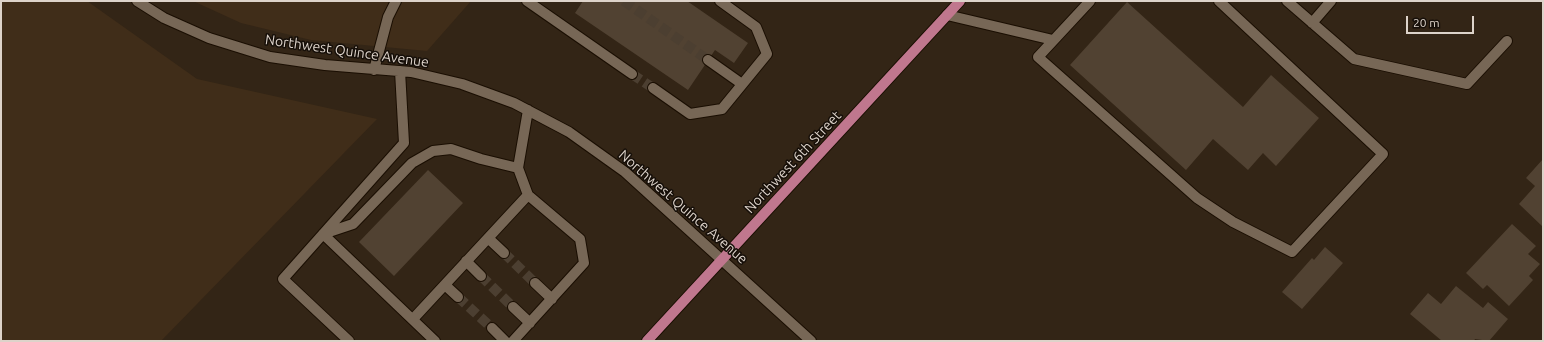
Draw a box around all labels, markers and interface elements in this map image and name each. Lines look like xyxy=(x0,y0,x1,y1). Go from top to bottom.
scale bar xyxy=(1408,8,1476,34)
text: 20 m xyxy=(1413,16,1440,29)
street label: Northwest Quince Avenue xyxy=(264,31,430,71)
street label: Northwest 6th Street xyxy=(741,107,845,217)
street label: Northwest Quince Avenue xyxy=(615,146,751,268)

